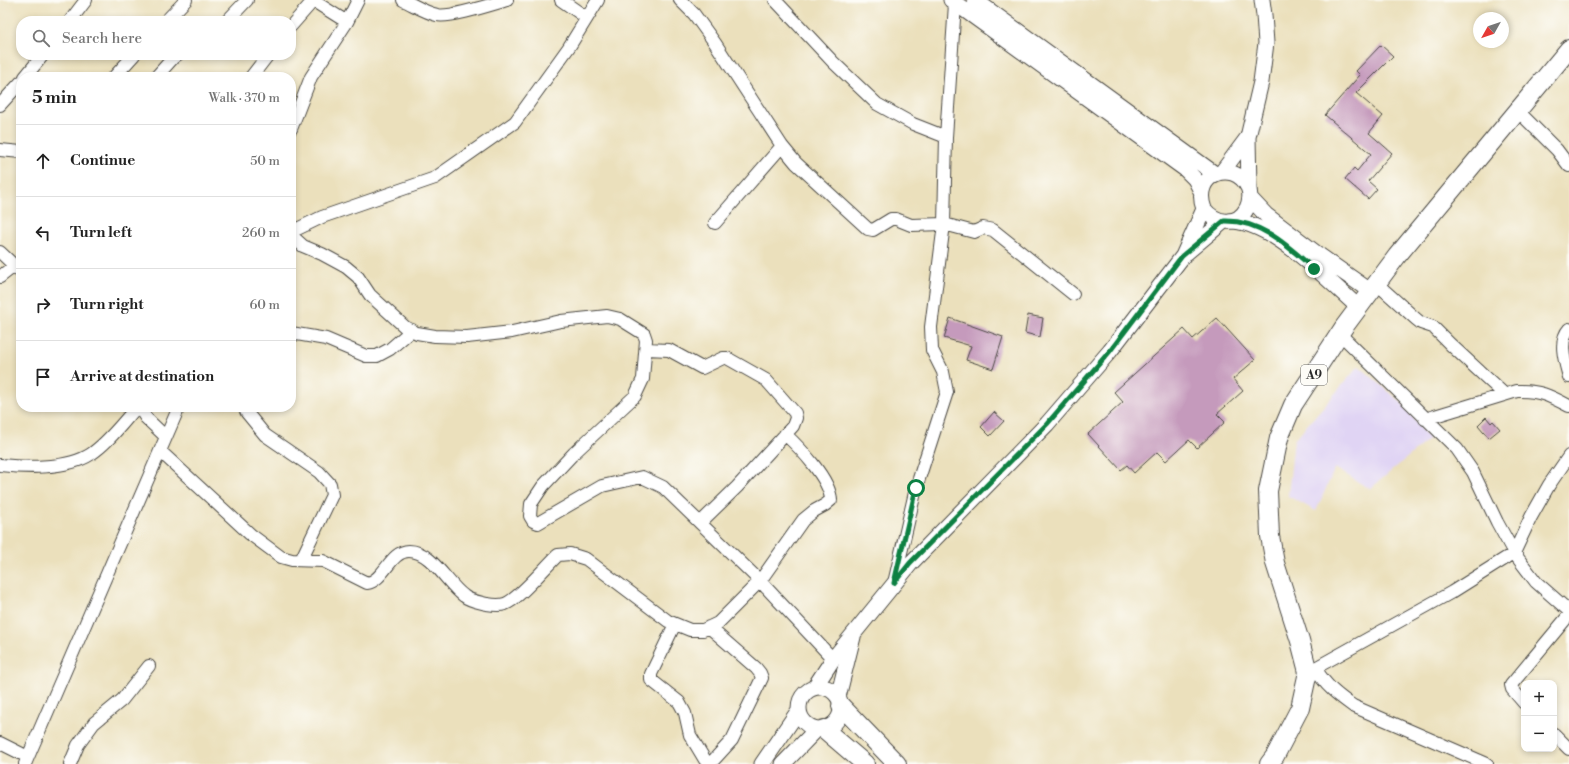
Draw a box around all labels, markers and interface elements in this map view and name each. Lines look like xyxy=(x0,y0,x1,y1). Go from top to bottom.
north arrow xyxy=(1473,12,1509,48)
search box xyxy=(16,16,296,60)
icon: search xyxy=(30,27,52,49)
text: Search here xyxy=(62,29,142,48)
text: 5 min xyxy=(32,87,77,109)
text: Walk · 370 m xyxy=(208,90,280,106)
icon: ahead xyxy=(32,150,54,172)
text: Continue xyxy=(70,151,135,170)
text: 50 m xyxy=(250,153,280,169)
icon: left xyxy=(32,222,54,244)
text: Turn left xyxy=(70,223,132,242)
text: 260 m xyxy=(242,225,280,241)
route end xyxy=(1305,260,1323,278)
icon: right xyxy=(32,294,54,316)
text: Turn right xyxy=(70,295,144,314)
text: 60 m xyxy=(249,297,280,313)
road number: A9 xyxy=(1301,365,1327,385)
icon: arrive xyxy=(32,366,54,388)
text: Arrive at destination xyxy=(70,367,214,386)
route start xyxy=(907,479,925,497)
map controls xyxy=(1521,680,1557,752)
button: + xyxy=(1521,680,1557,716)
button: − xyxy=(1521,716,1557,752)

